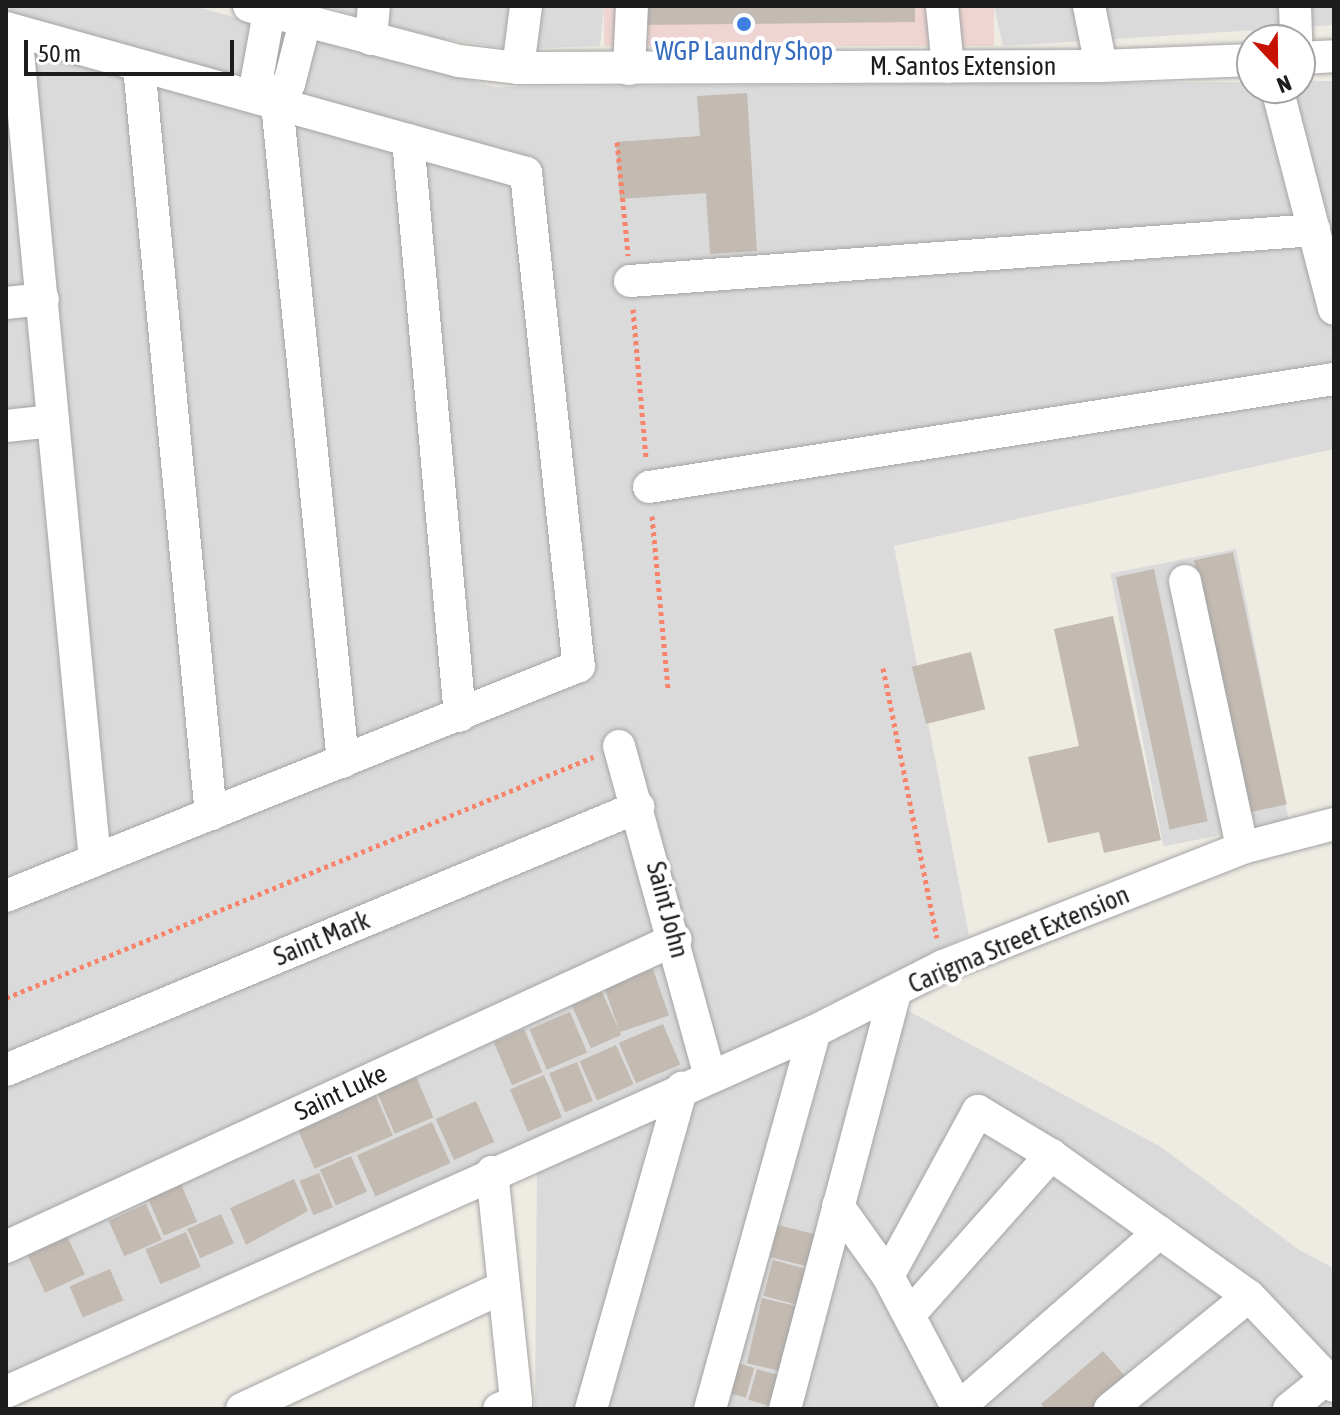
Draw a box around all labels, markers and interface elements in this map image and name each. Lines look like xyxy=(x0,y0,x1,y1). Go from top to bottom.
marker: WGP Laundry Shop xyxy=(735,15,753,33)
scale bar xyxy=(28,24,238,74)
north arrow xyxy=(1236,24,1316,104)
place label: WGP Laundry Shop xyxy=(655,36,833,68)
text: 50 m xyxy=(38,40,81,67)
street label: M. Santos Extension xyxy=(870,51,1056,83)
text: N xyxy=(1273,70,1295,99)
street label: Saint John xyxy=(639,858,695,962)
street label: Carigma Street Extension xyxy=(904,879,1134,1001)
street label: Saint Mark xyxy=(269,905,375,973)
street label: Saint Luke xyxy=(290,1058,392,1128)

